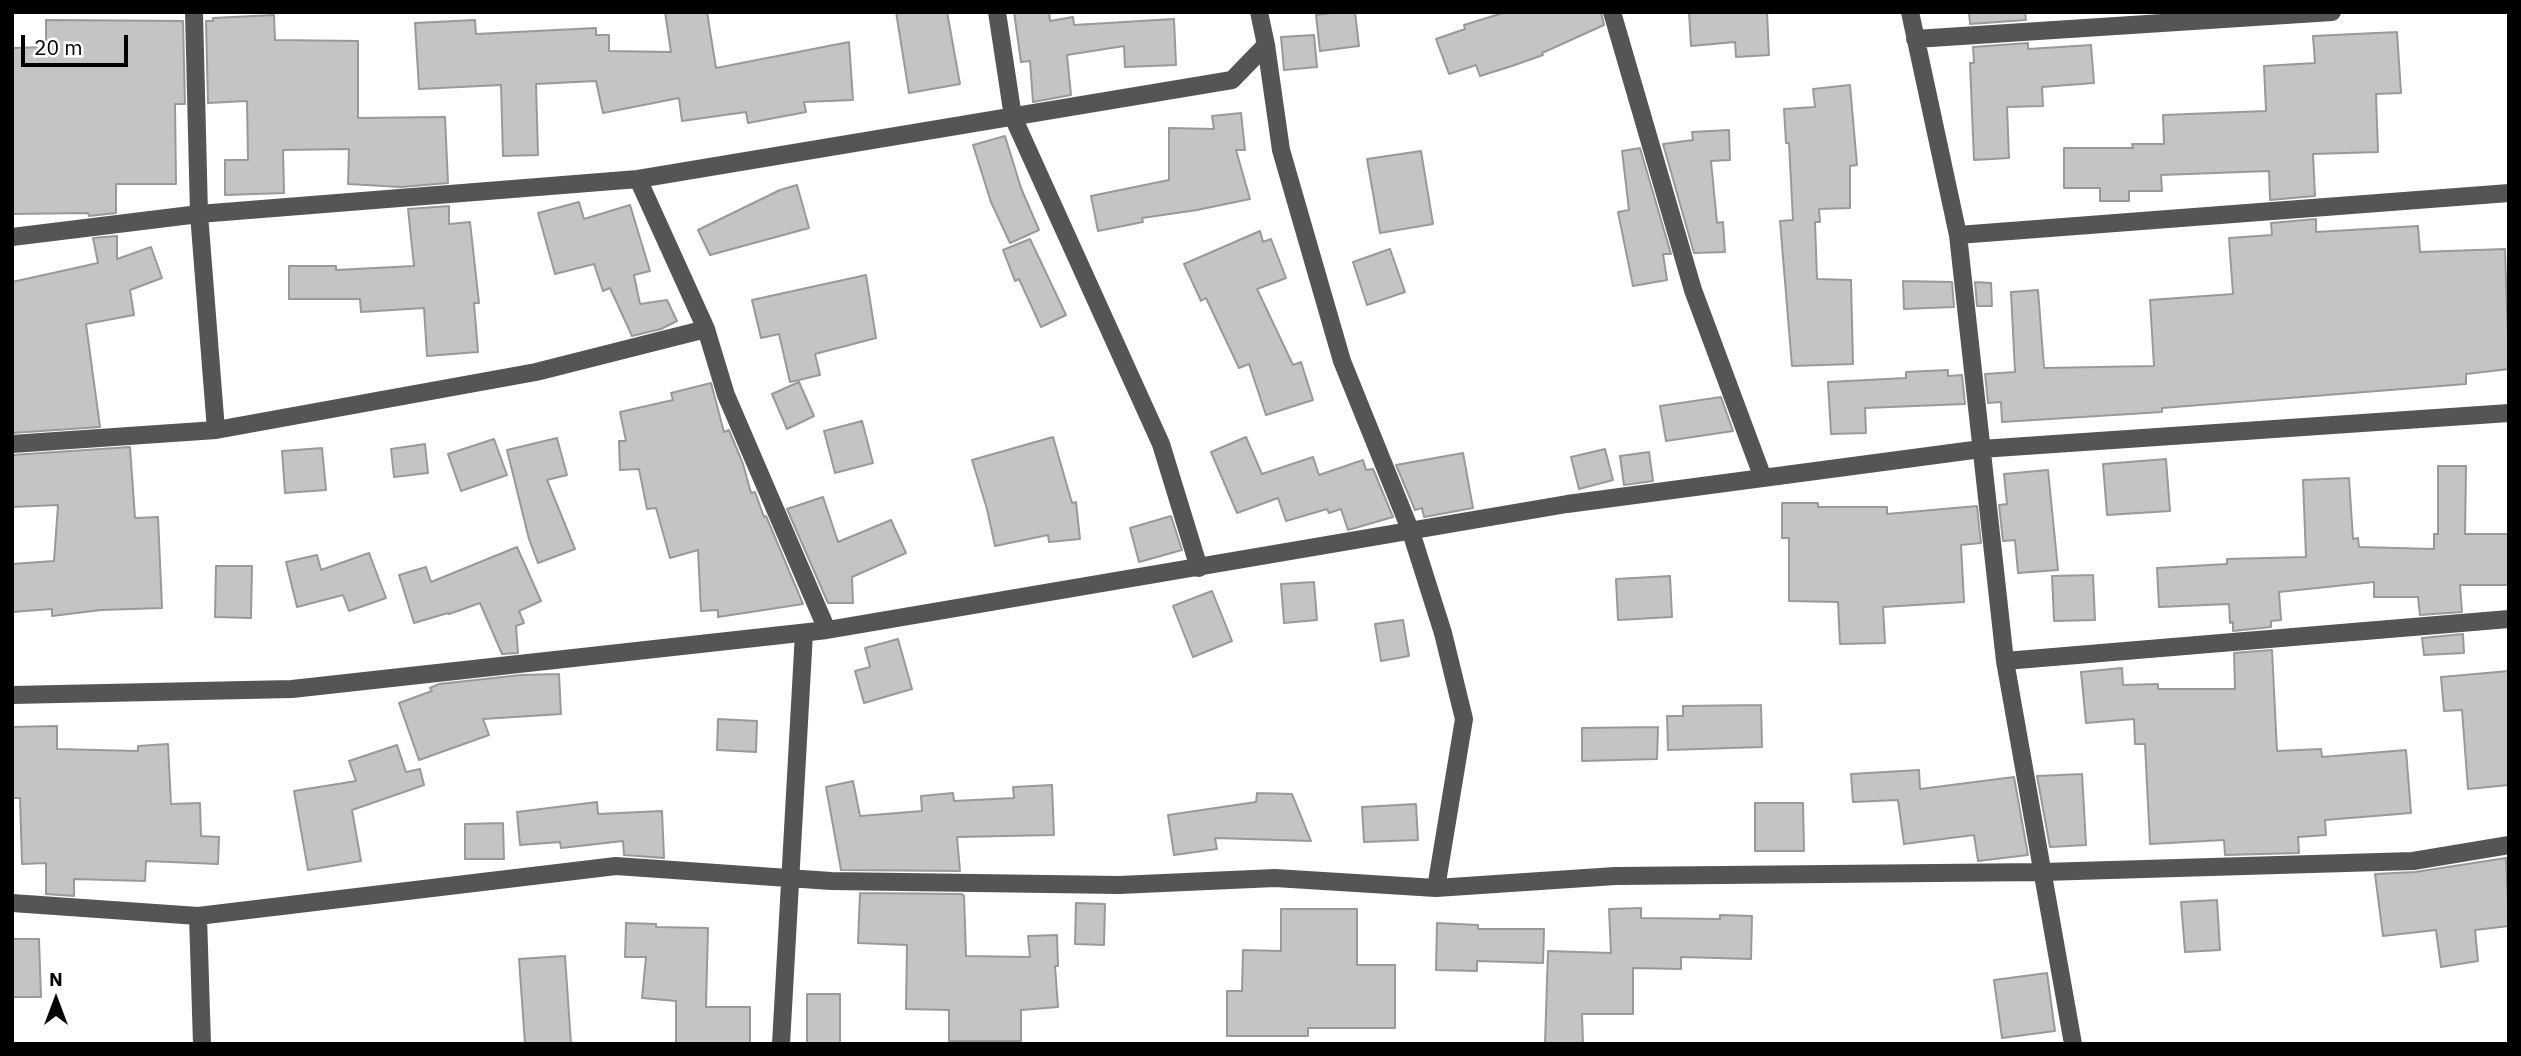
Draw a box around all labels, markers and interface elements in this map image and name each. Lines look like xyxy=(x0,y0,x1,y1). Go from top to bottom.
scale bar xyxy=(24,21,131,65)
text: 20 m xyxy=(34,33,83,61)
north arrow xyxy=(21,965,91,1035)
text: N xyxy=(49,967,63,991)

